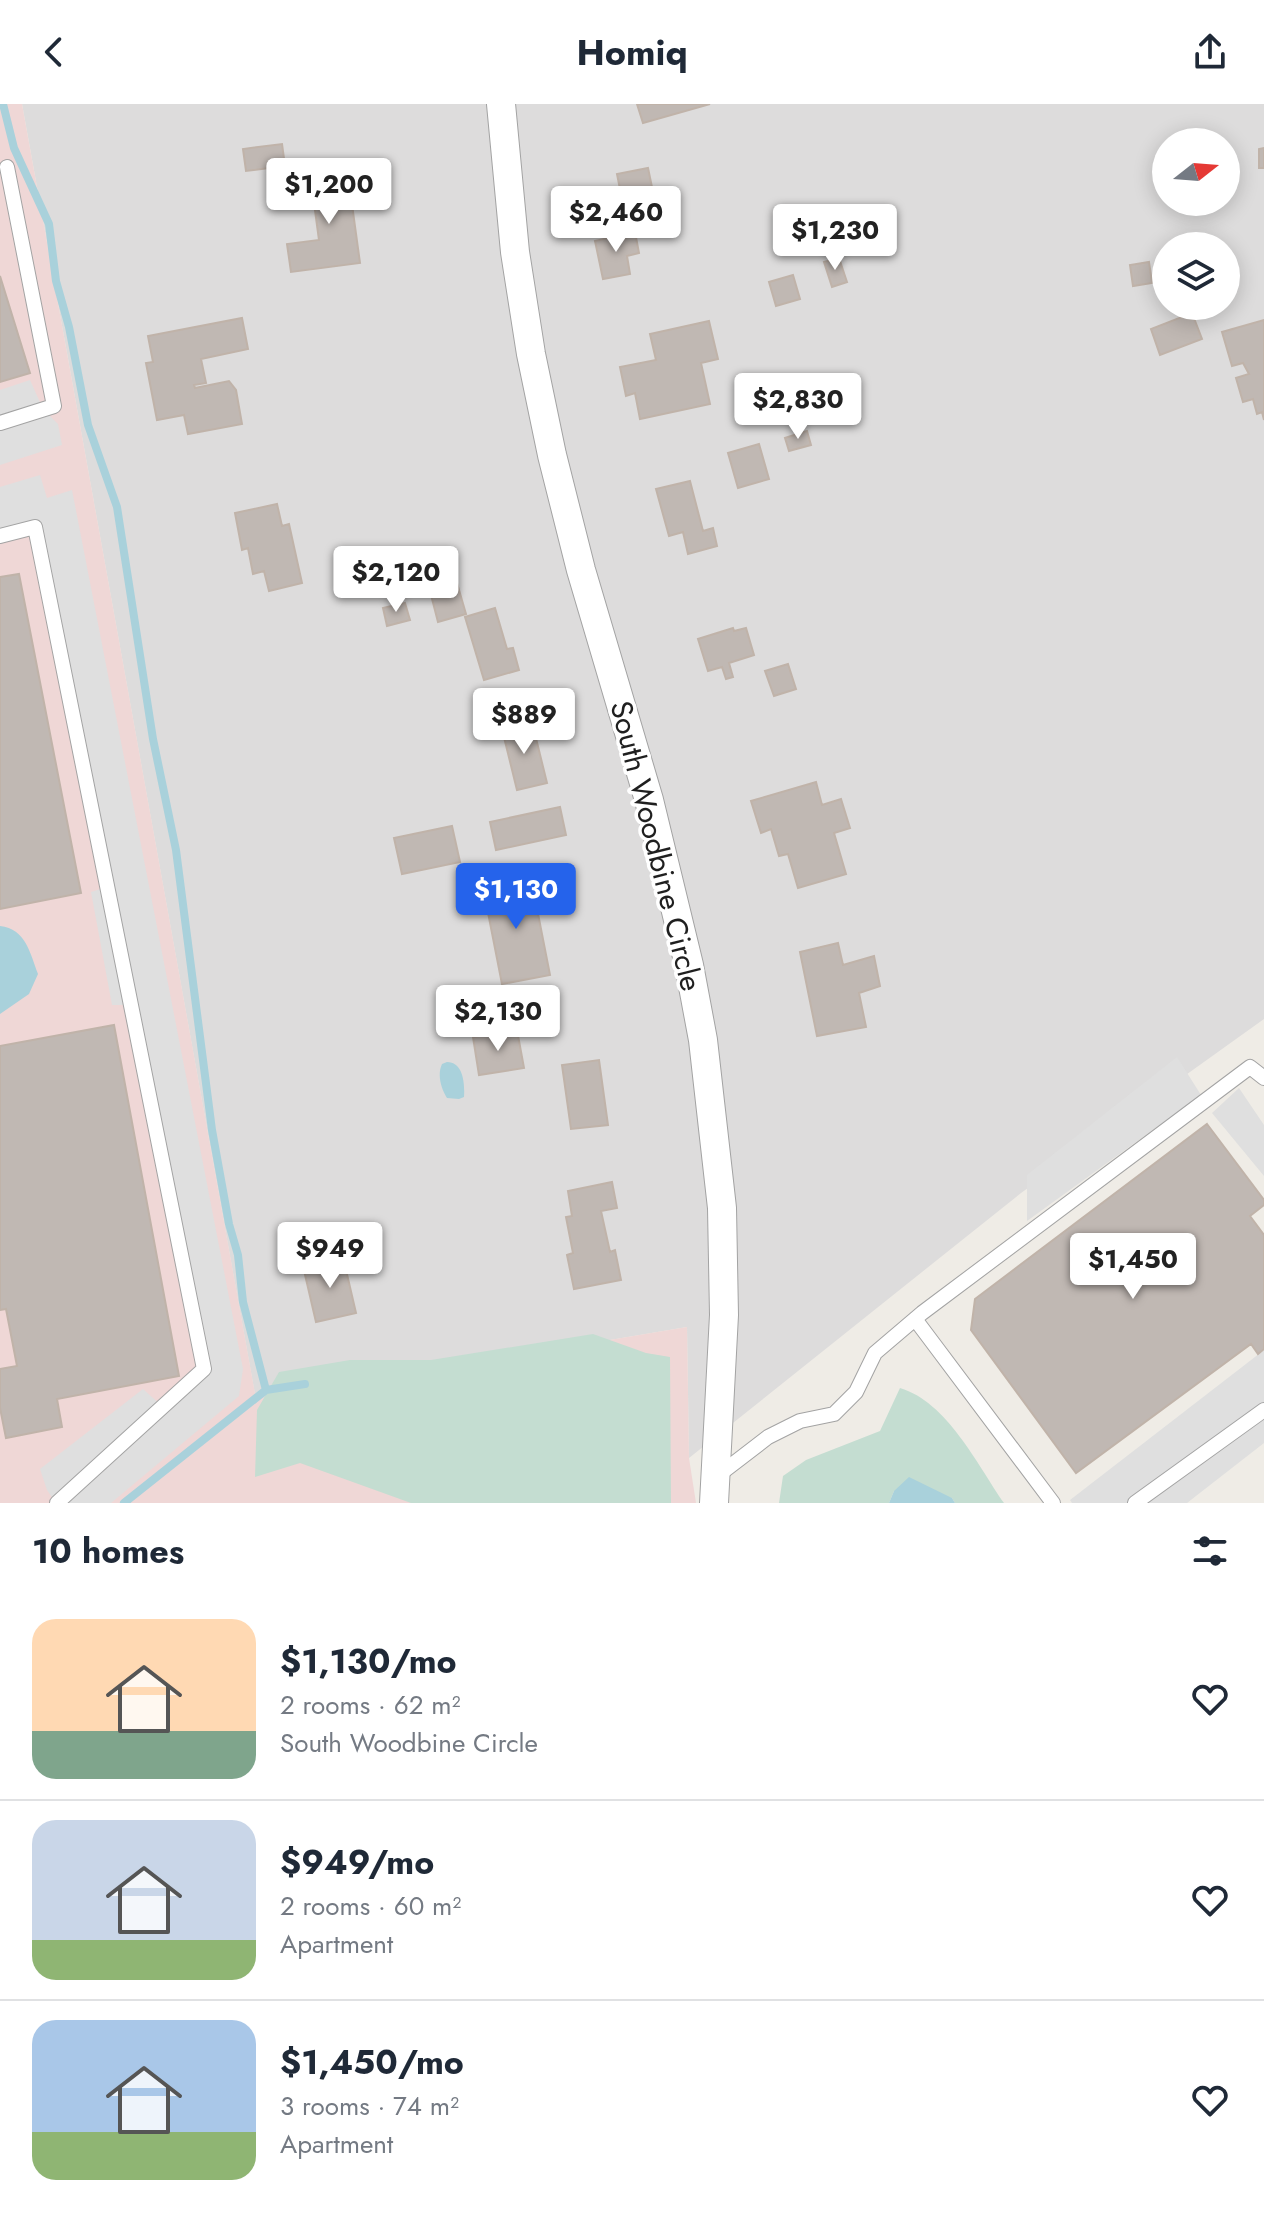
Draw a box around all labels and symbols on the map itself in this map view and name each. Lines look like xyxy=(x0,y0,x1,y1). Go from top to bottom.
north arrow xyxy=(1152,128,1240,216)
pin: $1,200 xyxy=(264,158,394,226)
pin: $2,460 xyxy=(551,186,681,254)
pin: $1,230 xyxy=(770,204,900,272)
pin: $2,830 xyxy=(733,373,863,441)
pin: $2,120 xyxy=(331,546,461,614)
pin: $889 xyxy=(477,688,571,756)
street label: South Woodbine Circle xyxy=(600,696,713,995)
pin: $1,130 xyxy=(451,863,581,931)
pin: $2,130 xyxy=(433,985,563,1053)
pin: $949 xyxy=(283,1222,377,1290)
pin: $1,450 xyxy=(1068,1233,1198,1301)

